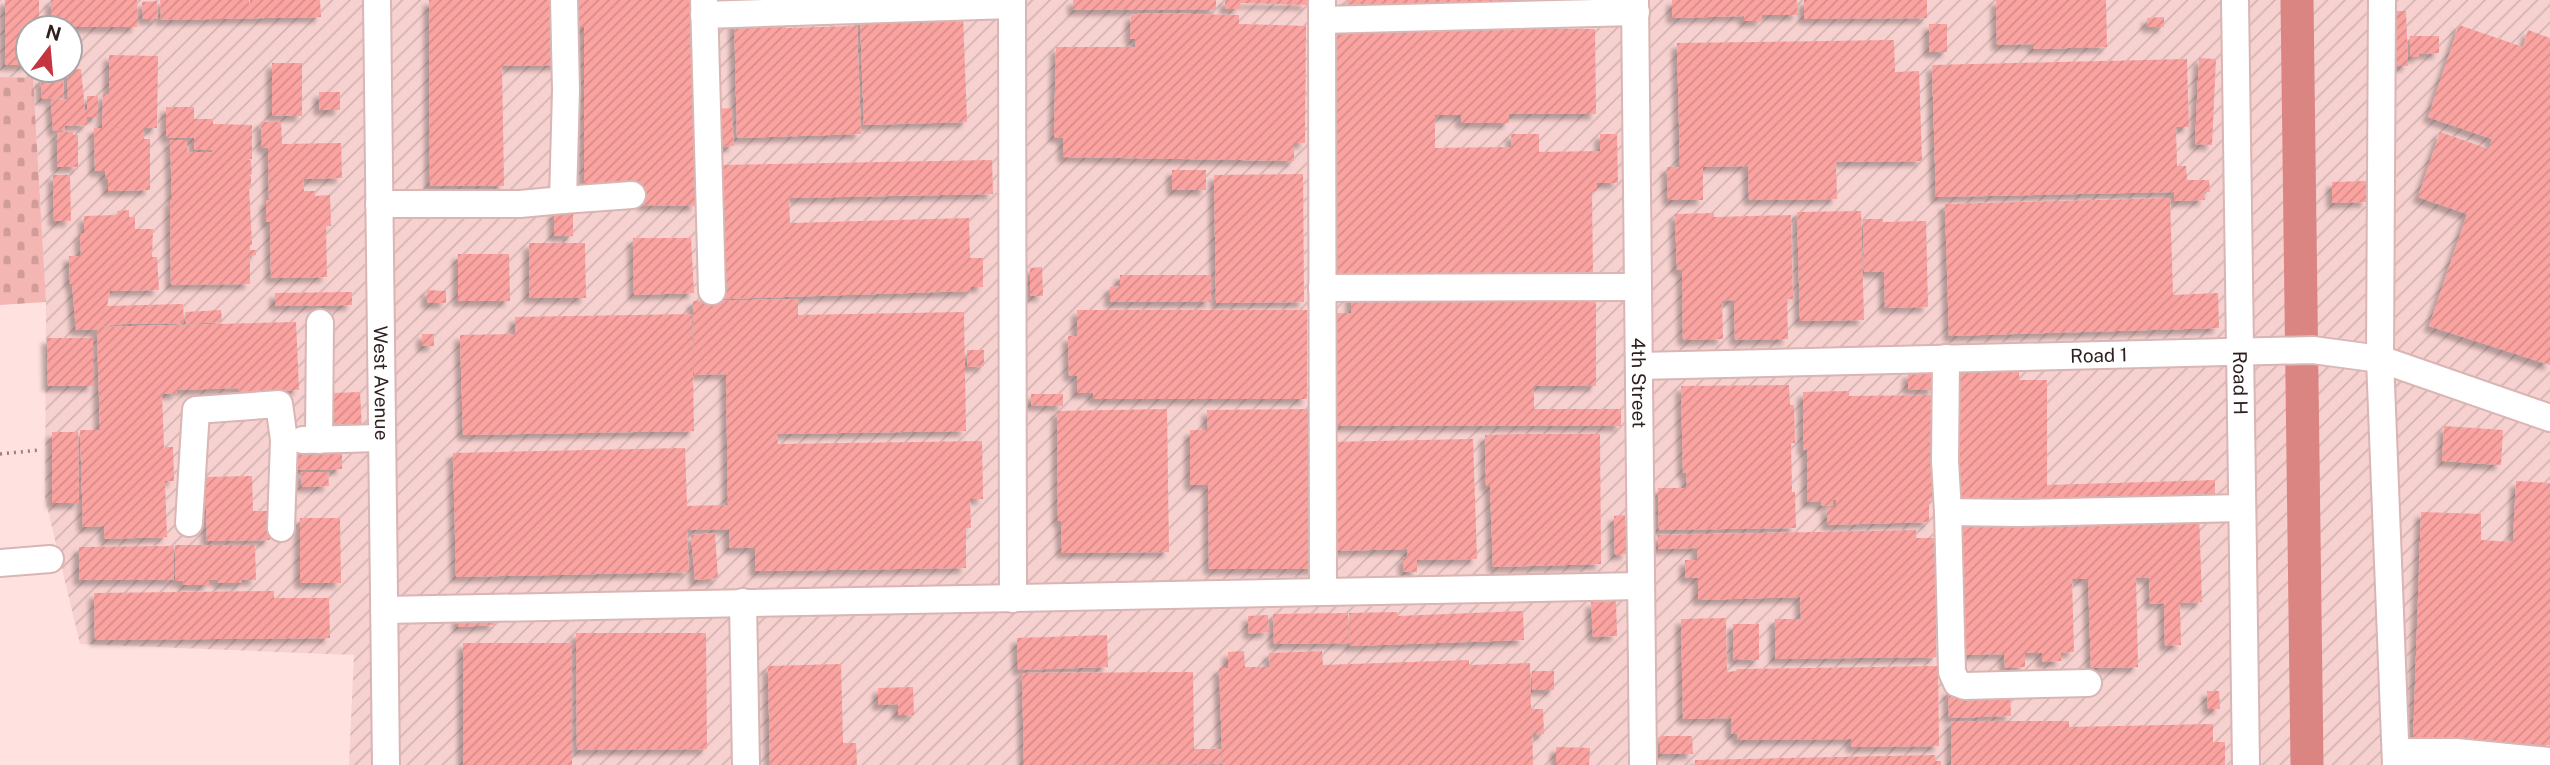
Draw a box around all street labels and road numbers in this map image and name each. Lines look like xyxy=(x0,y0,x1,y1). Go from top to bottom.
street label: West Avenue xyxy=(370,325,393,440)
street label: 4th Street xyxy=(1628,338,1650,428)
street label: Road 1 xyxy=(2070,343,2128,367)
street label: Road H xyxy=(2229,351,2252,415)

